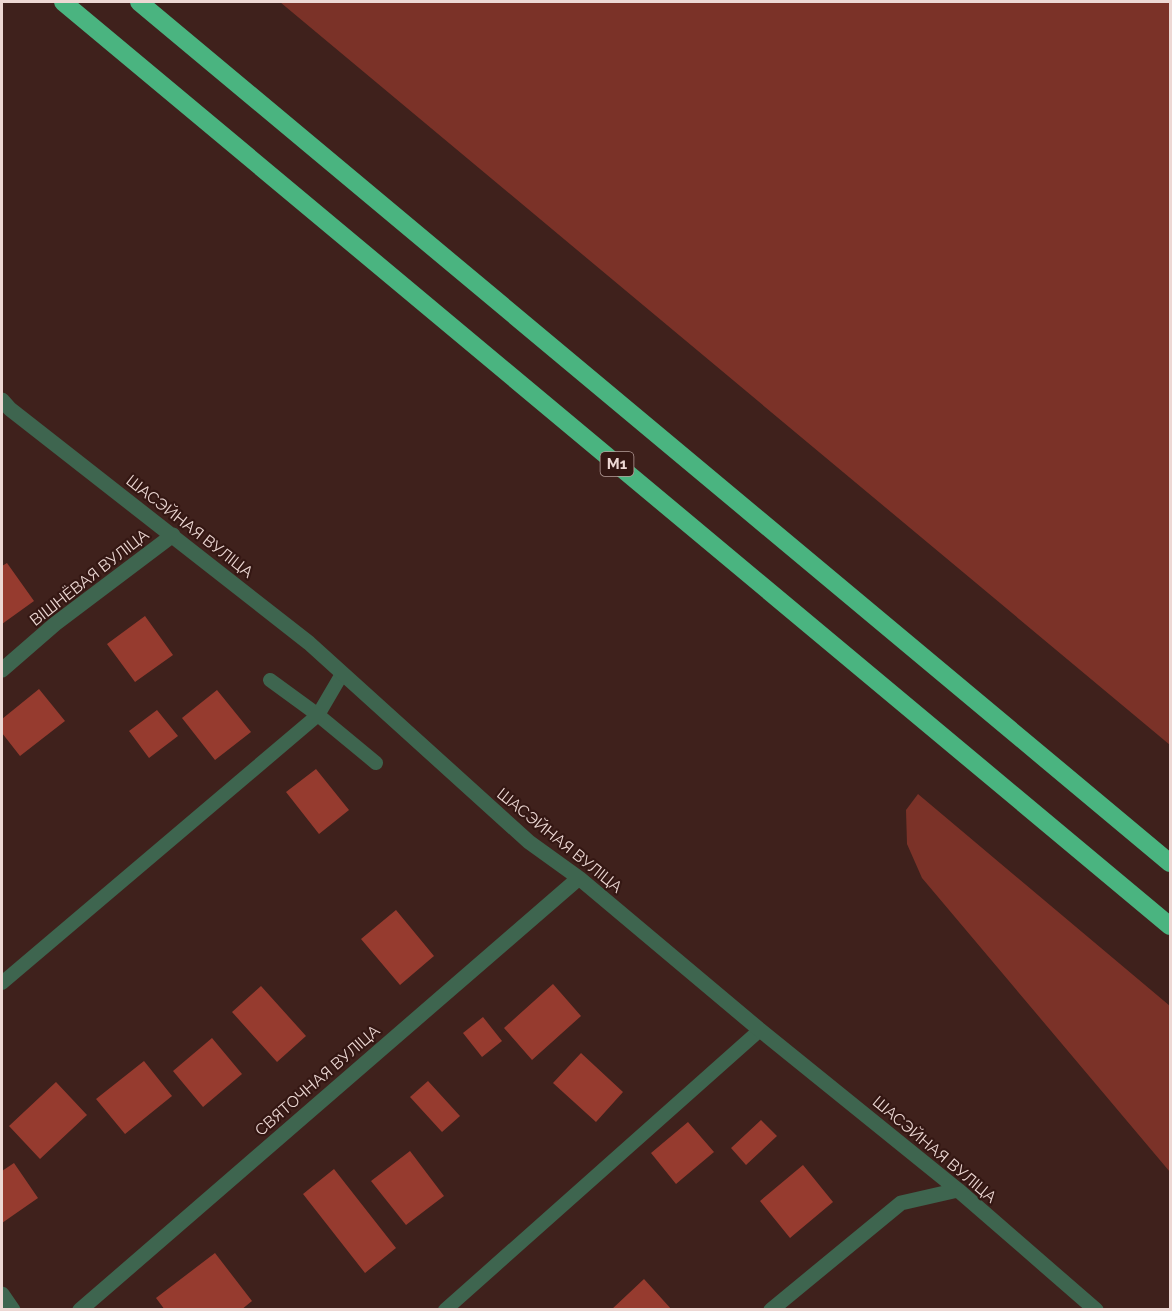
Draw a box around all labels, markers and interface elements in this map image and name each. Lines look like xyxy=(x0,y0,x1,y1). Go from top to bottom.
road number: М1 xyxy=(600,452,634,476)
street label: ШАСЭЙНАЯ ВУЛІЦА xyxy=(122,471,257,582)
street label: ВІШНЁВАЯ ВУЛІЦА xyxy=(25,524,153,630)
street label: ШАСЭЙНАЯ ВУЛІЦА xyxy=(493,784,626,897)
street label: СВЯТОЧНАЯ ВУЛІЦА xyxy=(251,1021,384,1140)
street label: ШАСЭЙНАЯ ВУЛІЦА xyxy=(869,1092,1001,1207)

